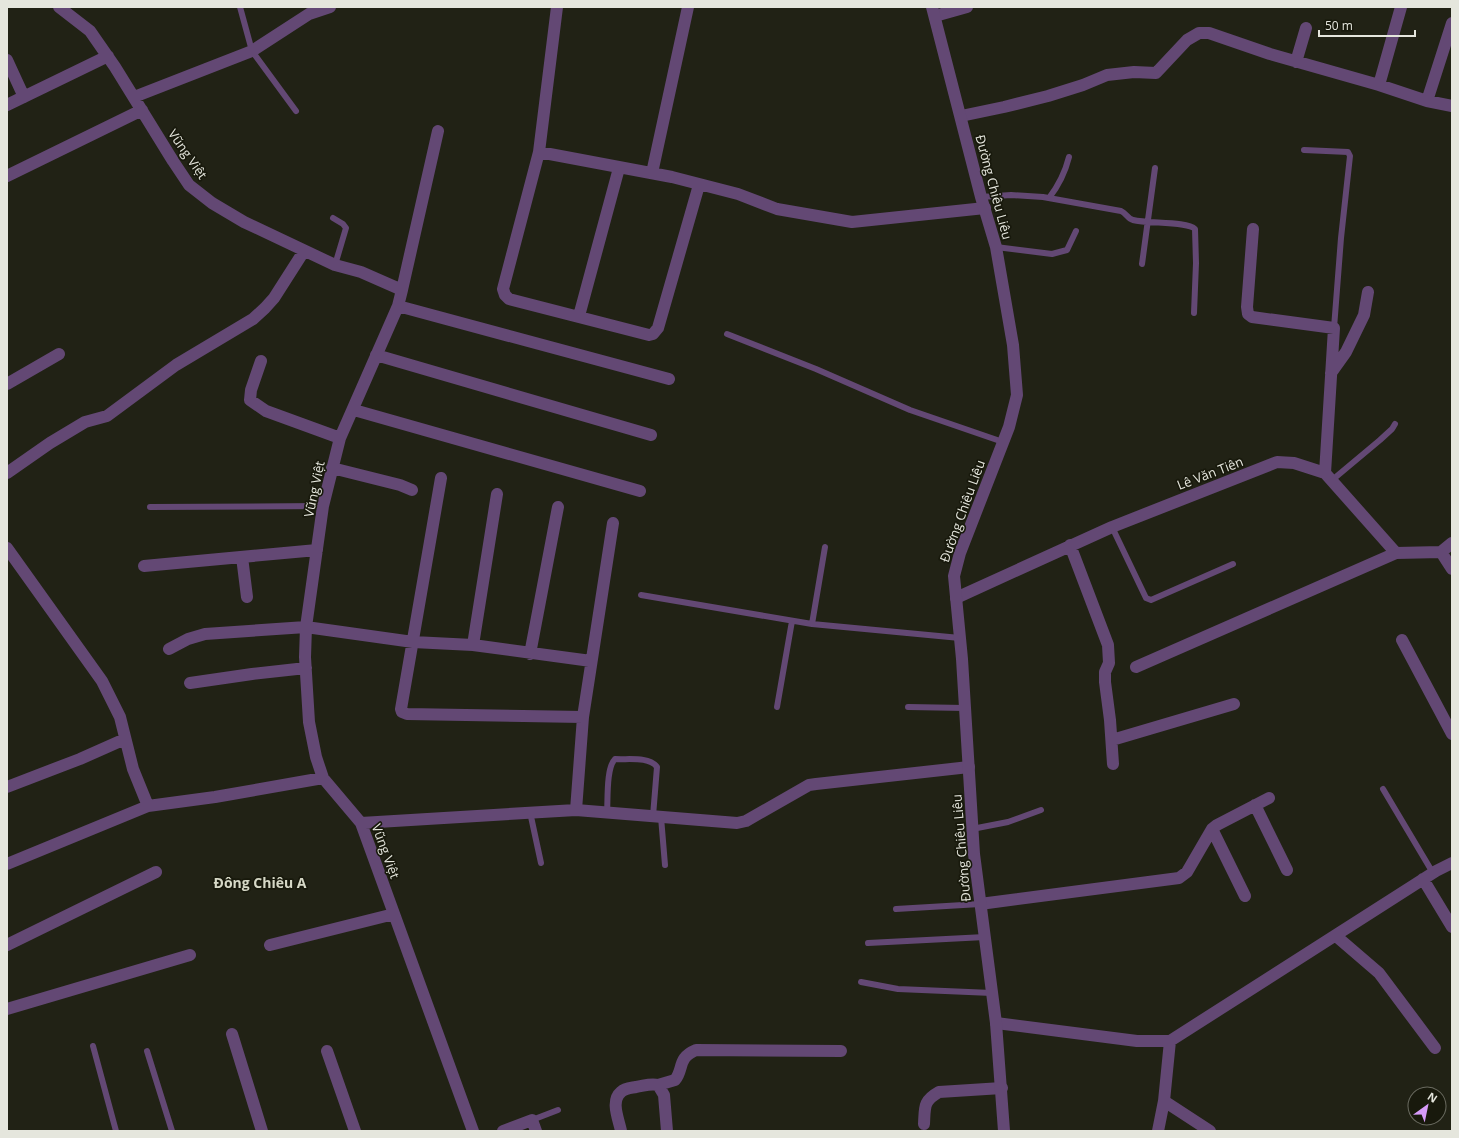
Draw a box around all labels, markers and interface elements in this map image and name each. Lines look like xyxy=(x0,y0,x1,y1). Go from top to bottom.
scale bar xyxy=(1319,12,1415,38)
text: 50 m xyxy=(1325,17,1353,34)
street label: Vũng Việt xyxy=(164,125,212,183)
street label: Đường Chiêu Liêu xyxy=(971,133,1017,241)
street label: Lê Văn Tiên xyxy=(1174,452,1246,494)
street label: Đường Chiêu Liêu xyxy=(935,457,989,565)
street label: Vũng Việt xyxy=(299,459,329,519)
street label: Đường Chiêu Liêu xyxy=(947,794,975,902)
street label: Vũng Việt xyxy=(368,821,404,881)
district label: Đông Chiêu A xyxy=(214,873,307,892)
north arrow xyxy=(1407,1086,1447,1126)
text: N xyxy=(1425,1088,1441,1106)

